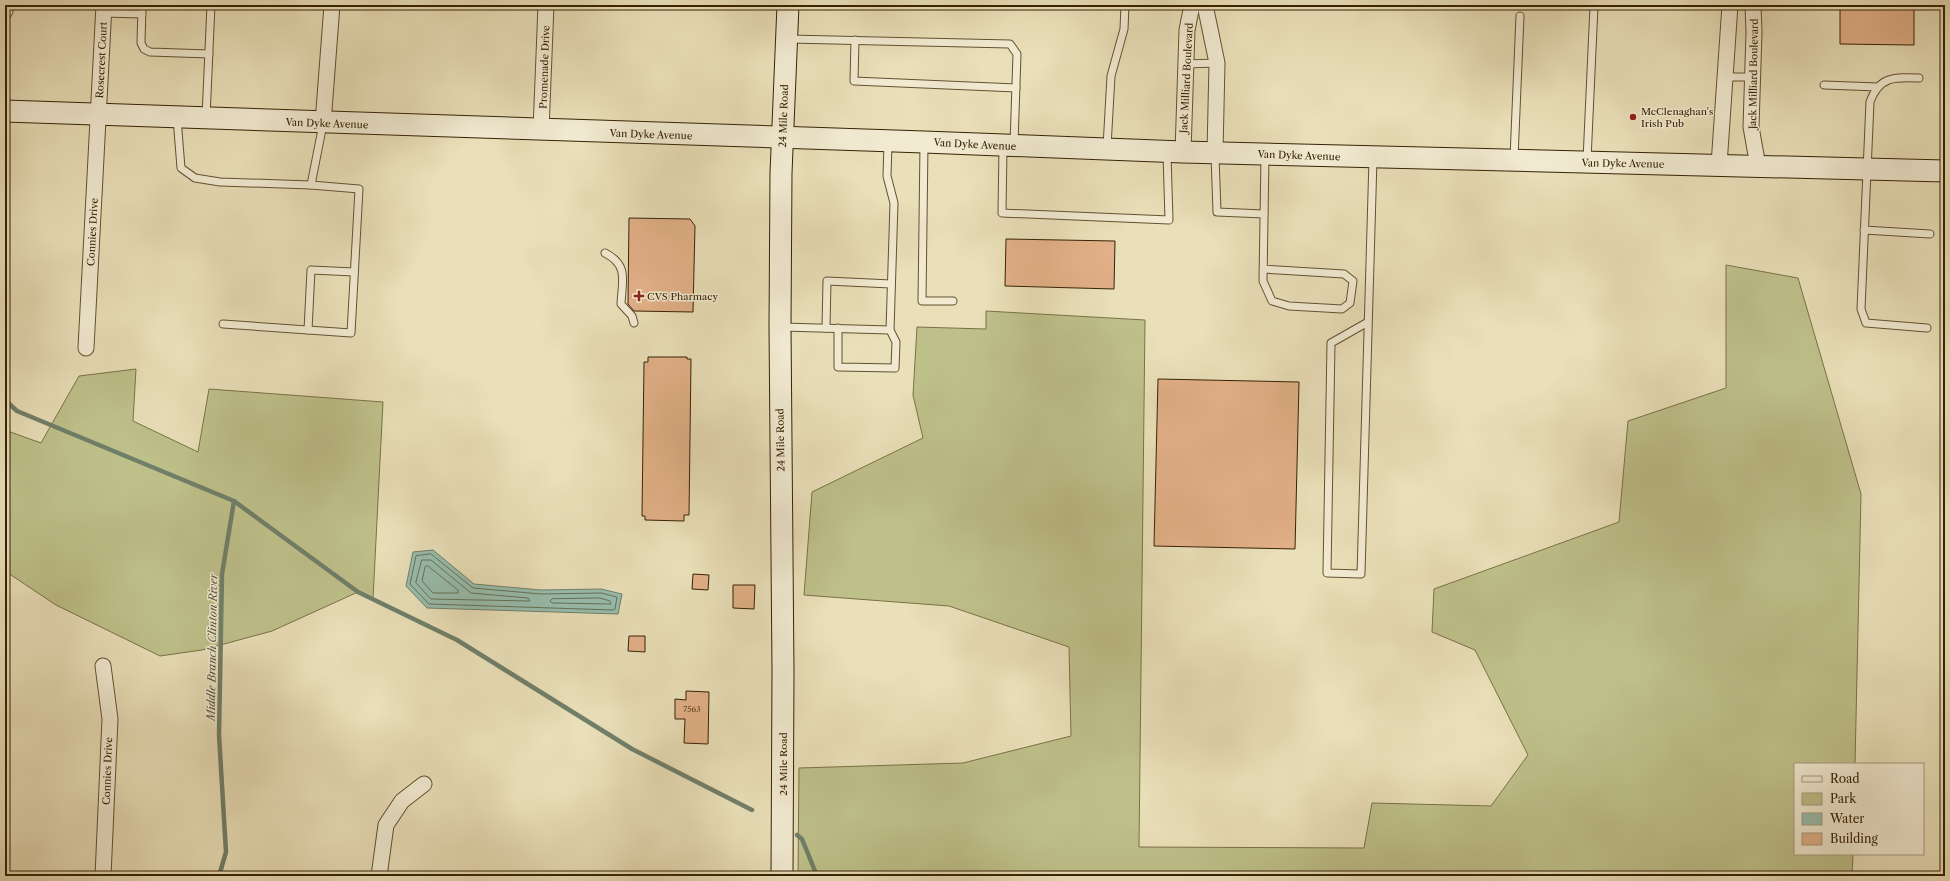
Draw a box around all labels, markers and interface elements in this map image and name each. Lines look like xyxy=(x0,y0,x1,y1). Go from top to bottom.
street label: Jack Milliard Boulevard xyxy=(1746,19,1761,131)
street label: Rosecrest Court xyxy=(93,21,110,99)
street label: Jack Milliard Boulevard xyxy=(1177,22,1196,136)
street label: Promenade Drive xyxy=(537,25,552,109)
street label: 24 Mile Road xyxy=(776,84,791,148)
place label: McClenaghan's Irish Pub xyxy=(1641,105,1713,130)
marker: McClenaghan's Irish Pub xyxy=(1628,112,1638,122)
street label: Van Dyke Avenue xyxy=(284,116,369,131)
street label: Van Dyke Avenue xyxy=(608,127,693,142)
street label: Van Dyke Avenue xyxy=(932,136,1017,153)
street label: Van Dyke Avenue xyxy=(1256,148,1341,163)
street label: Van Dyke Avenue xyxy=(1580,156,1665,171)
street label: Connies Drive xyxy=(84,197,101,266)
place label: CVS Pharmacy xyxy=(647,290,718,303)
marker: CVS Pharmacy xyxy=(634,291,644,301)
street label: 24 Mile Road xyxy=(773,408,788,472)
water label: Middle Branch Clinton River xyxy=(204,572,220,723)
house number: 7563 xyxy=(683,704,701,714)
street label: 24 Mile Road xyxy=(777,732,790,796)
street label: Connies Drive xyxy=(100,736,115,805)
legend xyxy=(1794,763,1924,855)
text: Road xyxy=(1830,771,1860,786)
text: Park xyxy=(1830,791,1857,806)
text: Water xyxy=(1829,811,1864,826)
text: Building xyxy=(1830,831,1878,846)

